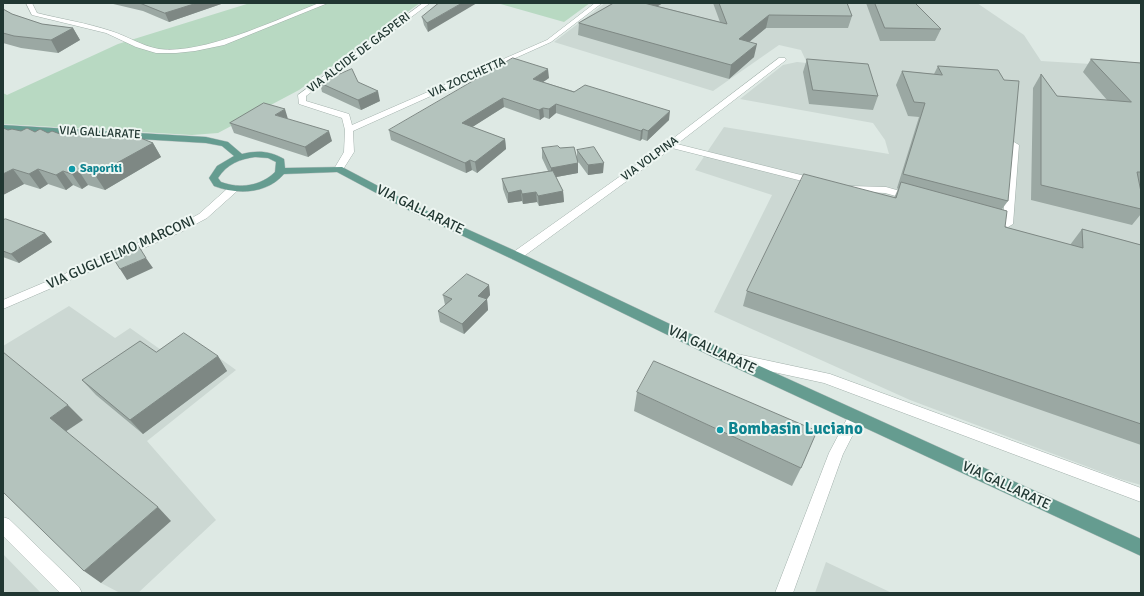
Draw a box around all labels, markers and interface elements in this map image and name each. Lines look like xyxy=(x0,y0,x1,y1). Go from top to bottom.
street label: VIA ALCIDE DE GASPERI xyxy=(305,10,413,96)
street label: VIA ZOCCHETTA xyxy=(426,55,508,101)
street label: VIA GALLARATE xyxy=(59,124,141,142)
street label: VIA VOLPINA xyxy=(619,133,681,185)
place label: Saporiti xyxy=(80,162,122,176)
marker: Saporiti xyxy=(67,164,77,174)
street label: VIA GALLARATE xyxy=(374,182,466,238)
street label: VIA GUGLIELMO MARCONI xyxy=(44,213,198,293)
street label: VIA GALLARATE xyxy=(665,322,759,378)
place label: Bombasin Luciano xyxy=(728,420,863,440)
marker: Bombasin Luciano xyxy=(715,425,725,435)
street label: VIA GALLARATE xyxy=(959,458,1053,514)

